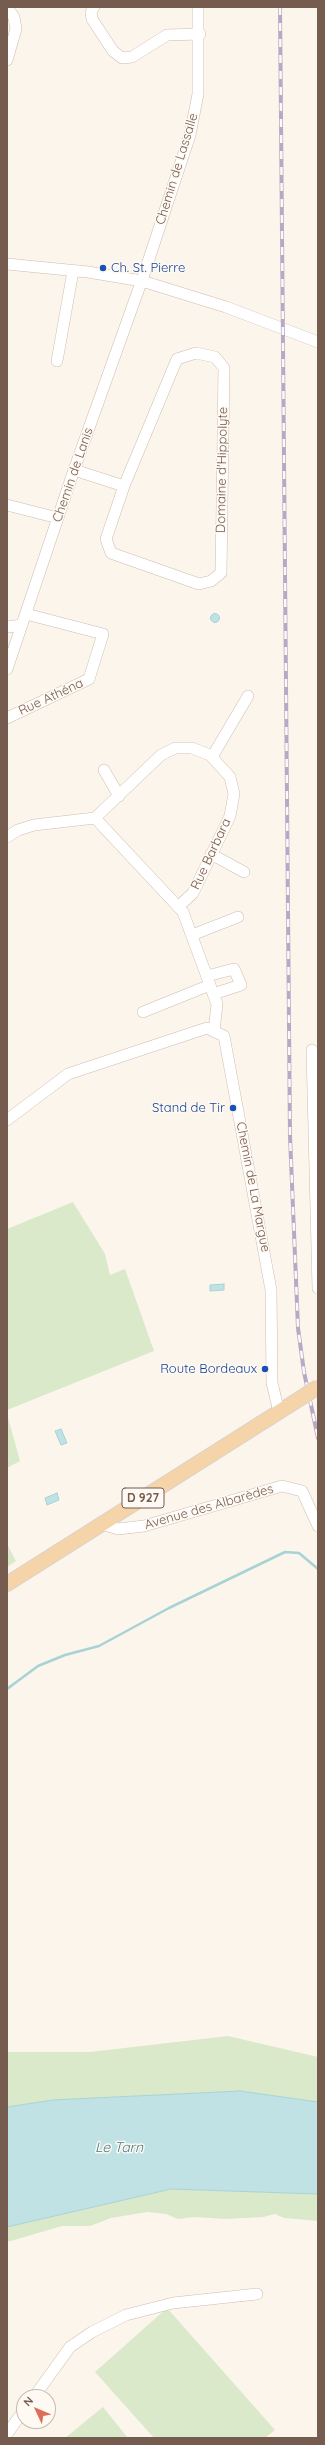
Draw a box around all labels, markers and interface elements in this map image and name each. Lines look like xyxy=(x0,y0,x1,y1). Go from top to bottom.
street label: Chemin de Lassalle xyxy=(153,111,201,227)
place label: Ch. St. Pierre xyxy=(111,260,185,276)
marker: Ch. St. Pierre xyxy=(98,263,108,273)
street label: Domaine d'Hippolyte xyxy=(213,407,231,533)
street label: Chemin de Lanis xyxy=(50,426,96,524)
street label: Rue Athéna xyxy=(16,675,86,719)
street label: Rue Barbara xyxy=(188,816,234,892)
place label: Stand de Tir xyxy=(152,1100,225,1116)
marker: Stand de Tir xyxy=(228,1103,238,1113)
street label: Chemin de La Margue xyxy=(233,1121,273,1253)
place label: Route Bordeaux xyxy=(160,1361,257,1377)
marker: Route Bordeaux xyxy=(260,1364,270,1374)
street label: Avenue des Albarèdes xyxy=(143,1481,275,1533)
road number: D 927 xyxy=(122,1488,164,1508)
water label: Le Tarn xyxy=(95,2140,143,2156)
north arrow xyxy=(16,2389,56,2429)
text: N xyxy=(20,2394,36,2409)

